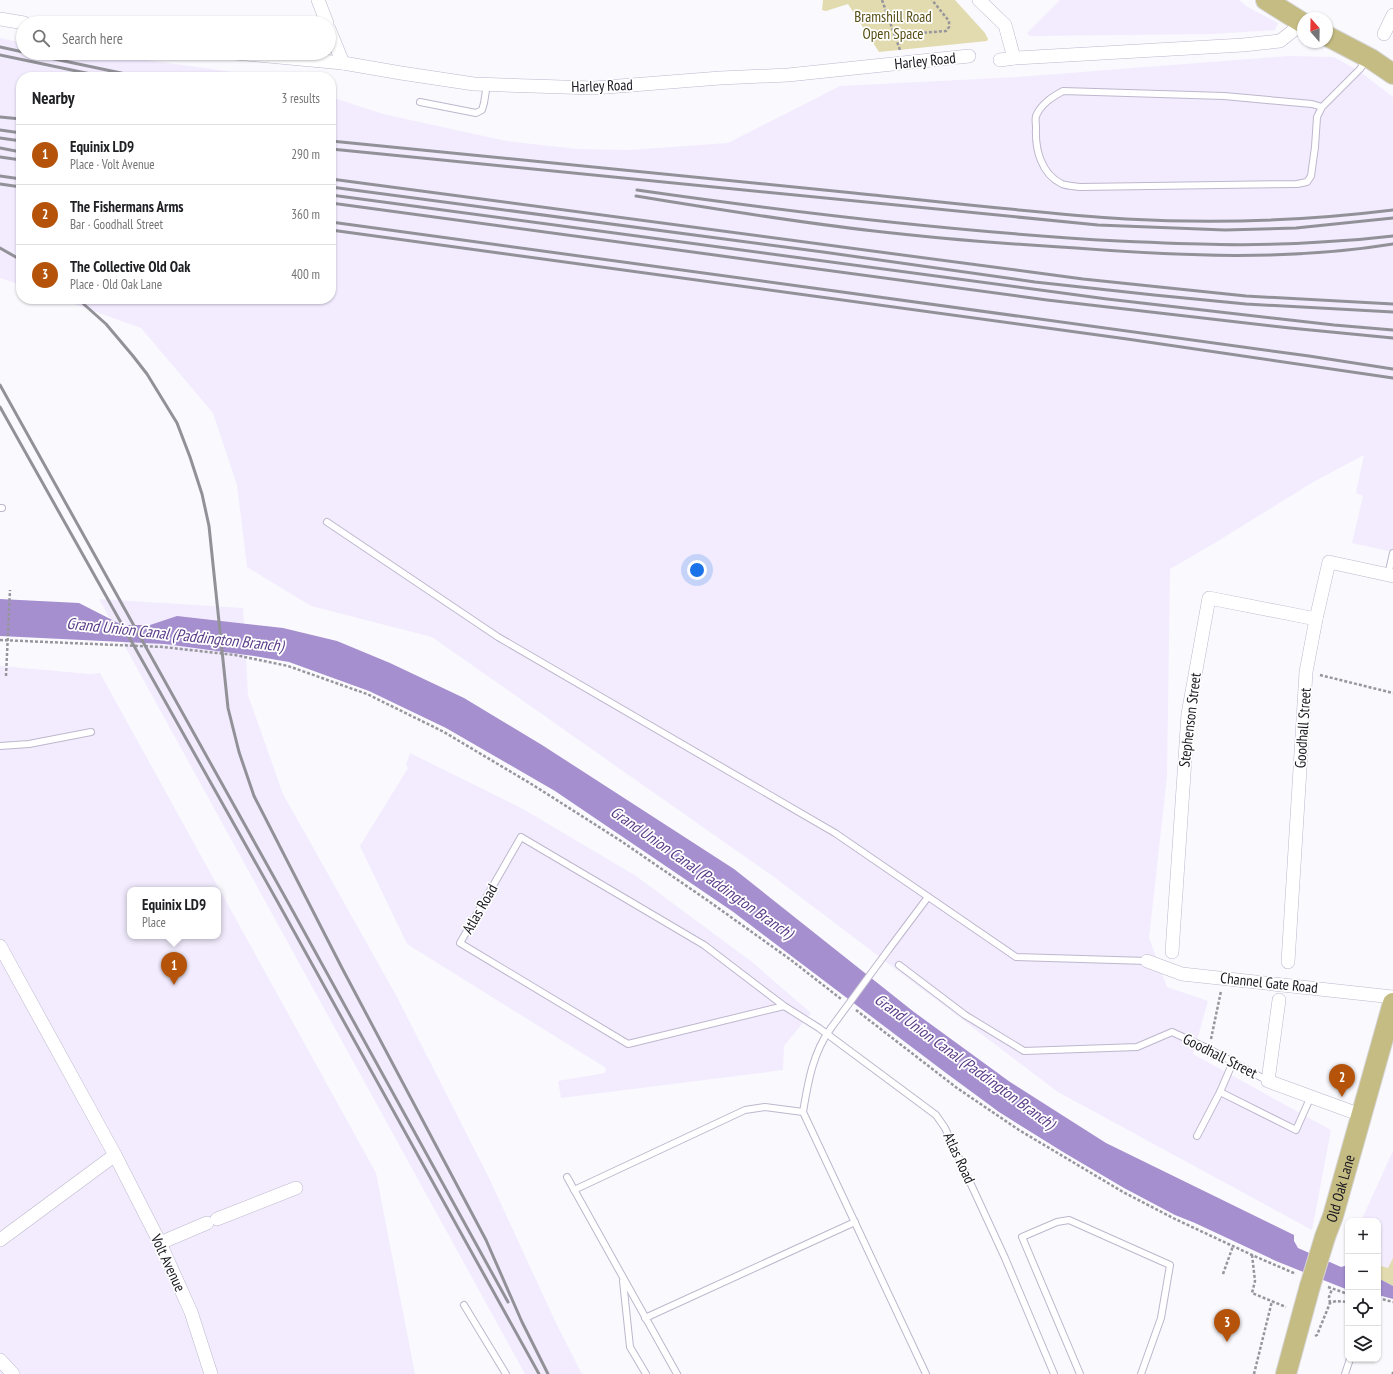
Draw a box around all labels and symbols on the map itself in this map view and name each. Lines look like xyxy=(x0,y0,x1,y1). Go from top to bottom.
park label: Bramshill Road Open Space xyxy=(854,7,932,43)
north arrow xyxy=(1297,12,1333,48)
street label: Harley Road xyxy=(893,48,957,73)
street label: Harley Road xyxy=(571,75,633,96)
your location xyxy=(687,560,707,580)
water label: Grand Union Canal (Paddington Branch) xyxy=(66,613,287,656)
street label: Stephenson Street xyxy=(1174,672,1205,768)
street label: Goodhall Street xyxy=(1290,687,1315,769)
water label: Grand Union Canal (Paddington Branch) xyxy=(607,801,799,944)
street label: Atlas Road xyxy=(458,880,501,937)
pin: 1 xyxy=(161,952,187,985)
street label: Channel Gate Road xyxy=(1219,968,1319,997)
water label: Grand Union Canal (Paddington Branch) xyxy=(871,989,1061,1134)
street label: Goodhall Street xyxy=(1180,1029,1260,1082)
pin: 2 xyxy=(1329,1064,1355,1097)
street label: Atlas Road xyxy=(939,1129,980,1186)
street label: Old Oak Lane xyxy=(1321,1153,1359,1225)
street label: Volt Avenue xyxy=(147,1230,190,1294)
pin: 3 xyxy=(1214,1309,1240,1342)

